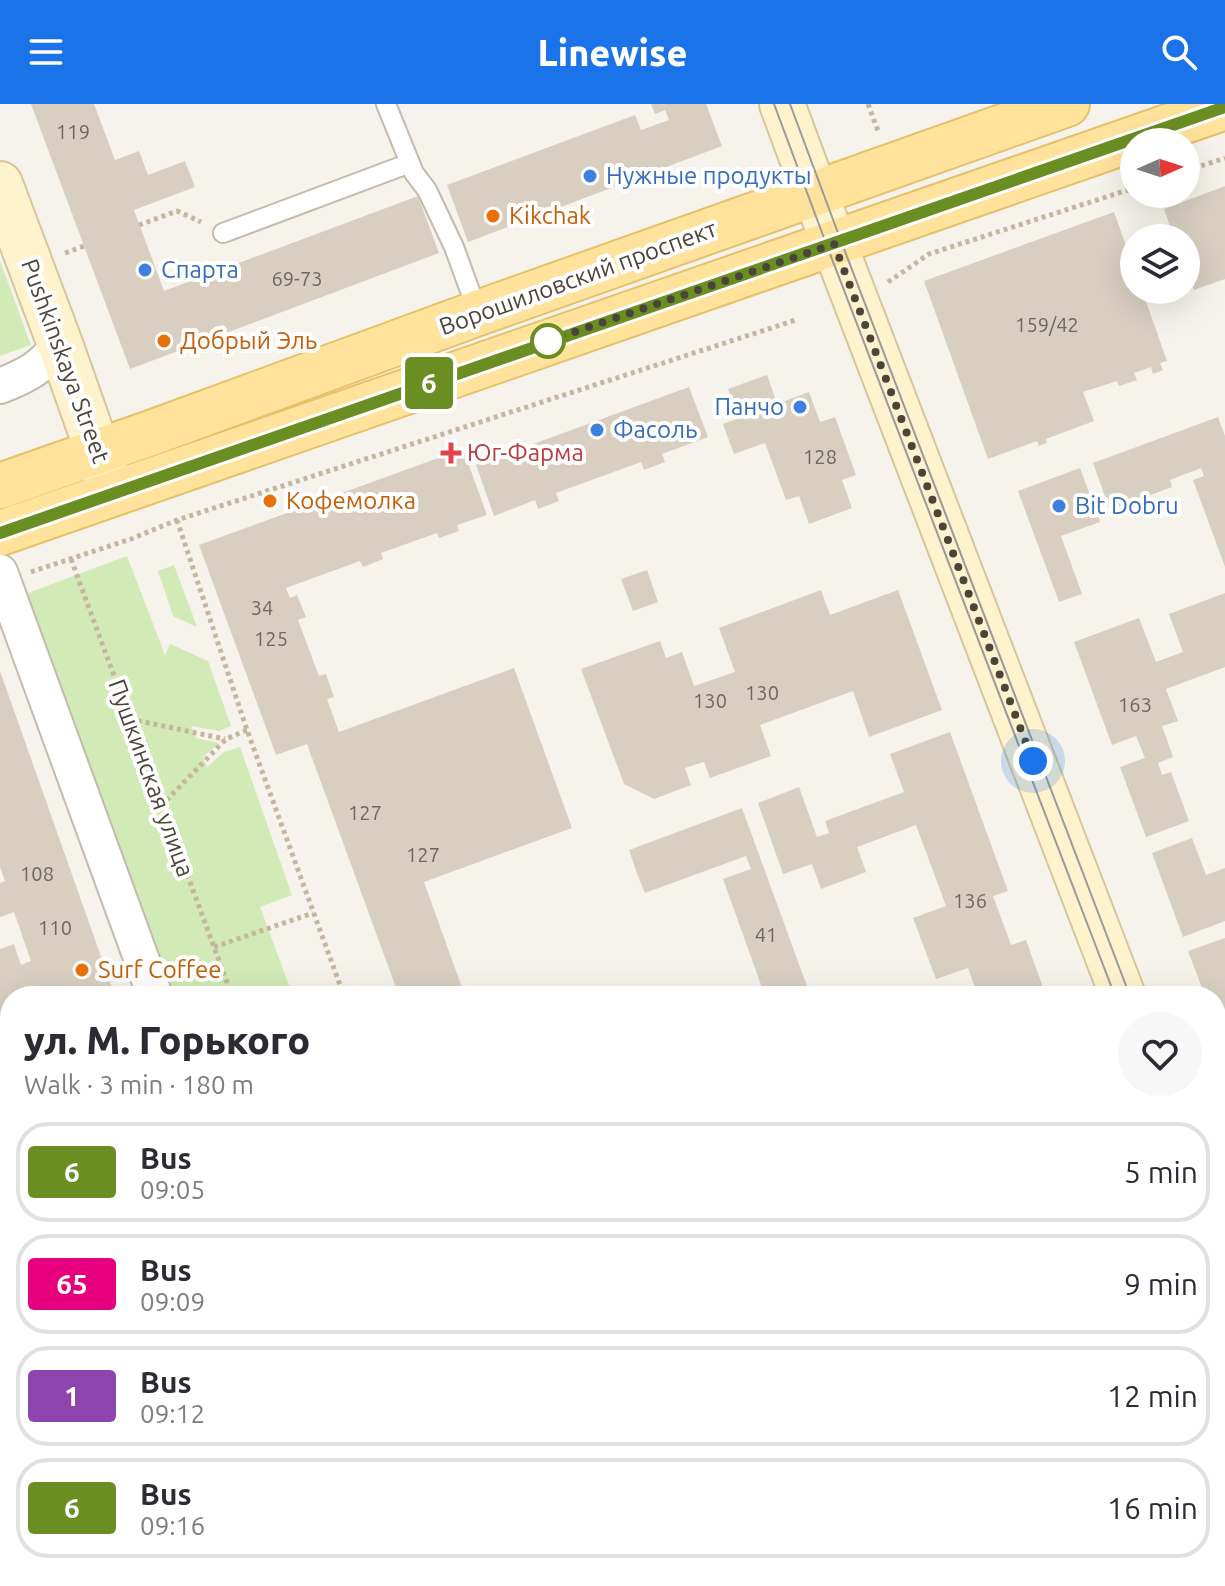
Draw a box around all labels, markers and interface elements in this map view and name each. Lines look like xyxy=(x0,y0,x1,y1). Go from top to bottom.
icon: menu xyxy=(24,30,68,74)
icon: search xyxy=(1157,30,1201,74)
text: Linewise xyxy=(537,32,688,73)
house number: 119 xyxy=(56,120,90,143)
north arrow xyxy=(1120,128,1200,208)
map controls xyxy=(1120,128,1200,304)
place label: Нужные продукты xyxy=(606,162,812,189)
marker: Нужные продукты xyxy=(581,167,599,185)
place label: Kikchak xyxy=(509,202,591,229)
marker: Kikchak xyxy=(484,207,502,225)
street label: Ворошиловский проспект xyxy=(436,215,720,340)
button: layers xyxy=(1120,224,1200,304)
street label: Pushkinskaya Street xyxy=(16,255,115,467)
place label: Спарта xyxy=(161,256,239,283)
marker: Спарта xyxy=(136,261,154,279)
house number: 69-73 xyxy=(272,267,322,290)
house number: 159/42 xyxy=(1015,313,1079,336)
unlabelled marker xyxy=(531,324,565,358)
place label: Добрый Эль xyxy=(180,327,317,354)
marker: Добрый Эль xyxy=(155,332,173,350)
line badge: 6 xyxy=(403,357,455,409)
text: 6 xyxy=(421,367,437,398)
place label: Панчо xyxy=(714,393,784,420)
marker: Панчо xyxy=(791,398,809,416)
place label: Фасоль xyxy=(613,416,697,443)
marker: Фасоль xyxy=(588,421,606,439)
place label: Юг-Фарма xyxy=(467,439,584,466)
marker: Юг-Фарма xyxy=(442,444,460,462)
house number: 128 xyxy=(803,445,837,468)
place label: Кофемолка xyxy=(286,487,416,514)
marker: Кофемолка xyxy=(261,492,279,510)
place label: Bit Dobru xyxy=(1075,492,1179,519)
marker: Bit Dobru xyxy=(1050,497,1068,515)
house number: 34 xyxy=(251,596,273,619)
house number: 125 xyxy=(254,627,288,650)
street label: Пушкинская улица xyxy=(103,675,200,880)
house number: 130 xyxy=(745,681,779,704)
house number: 130 xyxy=(693,689,727,712)
house number: 163 xyxy=(1118,693,1152,716)
your location xyxy=(1013,741,1053,781)
house number: 127 xyxy=(348,801,382,824)
house number: 127 xyxy=(406,843,440,866)
house number: 108 xyxy=(20,862,54,885)
house number: 136 xyxy=(953,889,987,912)
house number: 110 xyxy=(38,916,72,939)
house number: 41 xyxy=(755,923,777,946)
place label: Surf Coffee xyxy=(98,956,222,983)
marker: Surf Coffee xyxy=(73,961,91,979)
button: heart xyxy=(1118,1012,1202,1096)
text: ул. М. Горького xyxy=(24,1019,310,1061)
text: Walk · 3 min · 180 m xyxy=(24,1070,254,1099)
text: Bus xyxy=(140,1141,192,1175)
text: 5 min xyxy=(1124,1155,1198,1189)
text: 6 xyxy=(64,1156,80,1187)
text: 09:05 xyxy=(140,1175,205,1204)
text: Bus xyxy=(140,1253,192,1287)
text: 9 min xyxy=(1124,1267,1198,1301)
text: 65 xyxy=(56,1268,88,1299)
text: 09:09 xyxy=(140,1287,205,1316)
text: Bus xyxy=(140,1365,192,1399)
text: 12 min xyxy=(1107,1379,1198,1413)
text: 1 xyxy=(64,1380,80,1411)
text: 09:12 xyxy=(140,1399,205,1428)
text: Bus xyxy=(140,1477,192,1511)
text: 16 min xyxy=(1107,1491,1198,1525)
text: 6 xyxy=(64,1492,80,1523)
text: 09:16 xyxy=(140,1511,205,1540)

